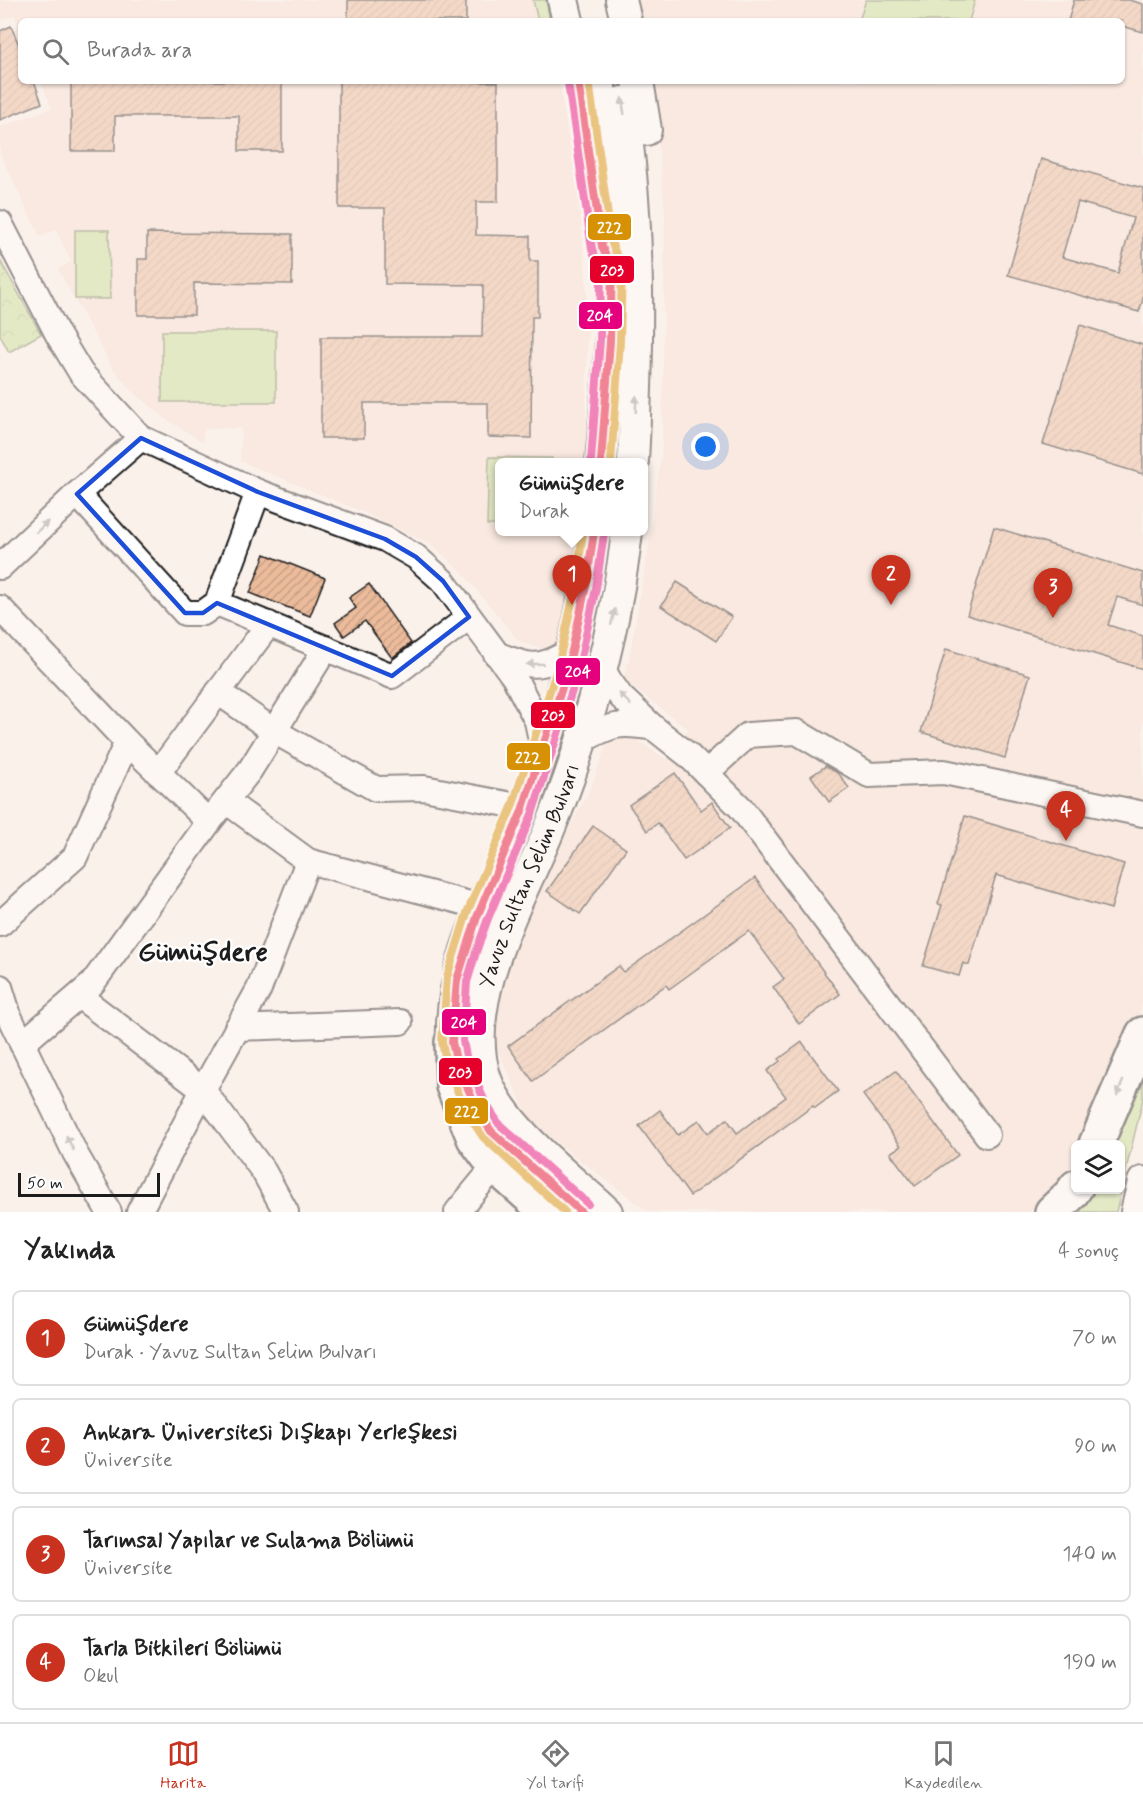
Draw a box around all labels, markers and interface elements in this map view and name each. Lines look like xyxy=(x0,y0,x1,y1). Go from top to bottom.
search box xyxy=(18,18,1125,84)
icon: search xyxy=(39,35,72,68)
text: Burada ara xyxy=(87,37,192,65)
one-way arrow xyxy=(618,96,627,115)
line badge: 222 xyxy=(587,213,632,241)
text: 222 xyxy=(597,218,623,239)
line badge: 203 xyxy=(589,255,635,284)
text: 203 xyxy=(600,261,624,282)
line badge: 204 xyxy=(578,301,623,330)
text: 204 xyxy=(587,306,614,327)
one-way arrow xyxy=(631,395,640,414)
your location xyxy=(691,432,720,461)
popup xyxy=(495,458,648,536)
text: Gümüşdere xyxy=(519,470,624,498)
text: Durak xyxy=(519,498,569,525)
one-way arrow xyxy=(35,520,50,534)
pin: 1 xyxy=(552,556,592,605)
pin: 2 xyxy=(872,556,910,605)
pin: 3 xyxy=(1034,568,1072,618)
one-way arrow xyxy=(609,607,618,626)
line badge: 204 xyxy=(555,657,601,686)
one-way arrow xyxy=(526,659,545,669)
text: 204 xyxy=(565,662,592,683)
one-way arrow xyxy=(618,692,632,707)
line badge: 203 xyxy=(530,701,576,729)
text: 203 xyxy=(541,706,565,727)
line badge: 222 xyxy=(506,742,551,771)
text: 222 xyxy=(515,748,541,769)
street label: Yavuz Sultan Selim Bulvarı xyxy=(473,760,587,991)
pin: 4 xyxy=(1046,792,1086,841)
district label: Gümüşdere xyxy=(138,935,268,970)
line badge: 204 xyxy=(441,1008,487,1036)
text: 204 xyxy=(451,1013,478,1034)
line badge: 203 xyxy=(438,1057,483,1086)
text: 203 xyxy=(448,1063,472,1084)
one-way arrow xyxy=(1115,1079,1125,1097)
line badge: 222 xyxy=(444,1097,489,1125)
text: 222 xyxy=(454,1102,480,1123)
one-way arrow xyxy=(65,1134,75,1151)
map controls xyxy=(1071,1140,1125,1194)
button: layers xyxy=(1071,1140,1125,1194)
scale bar xyxy=(18,1170,160,1198)
text: 50 m xyxy=(27,1173,63,1194)
text: Yakında xyxy=(24,1234,116,1268)
text: 4 sonuç xyxy=(1058,1238,1119,1265)
text: Gümüşdere xyxy=(83,1311,189,1339)
text: 1 xyxy=(41,1325,50,1352)
text: 70 m xyxy=(1072,1325,1117,1352)
text: Durak · Yavuz Sultan Selim Bulvarı xyxy=(83,1339,377,1366)
text: Ankara Üniversitesi Dışkapı Yerleşkesi xyxy=(83,1419,457,1447)
text: 2 xyxy=(41,1433,50,1460)
text: 90 m xyxy=(1074,1433,1117,1460)
text: Üniversite xyxy=(83,1447,173,1474)
text: Tarımsal Yapılar ve Sulama Bölümü xyxy=(83,1527,413,1555)
text: 3 xyxy=(41,1541,50,1568)
text: 140 m xyxy=(1063,1541,1117,1568)
text: Üniversite xyxy=(83,1555,173,1582)
text: Tarla Bitkileri Bölümü xyxy=(83,1635,281,1663)
text: 4 xyxy=(40,1649,51,1676)
text: 190 m xyxy=(1063,1649,1117,1676)
text: Okul xyxy=(83,1663,118,1690)
tab: Harita xyxy=(160,1737,206,1794)
tab: Yol tarifi xyxy=(526,1737,584,1794)
tab: Kaydedilen xyxy=(904,1737,983,1794)

